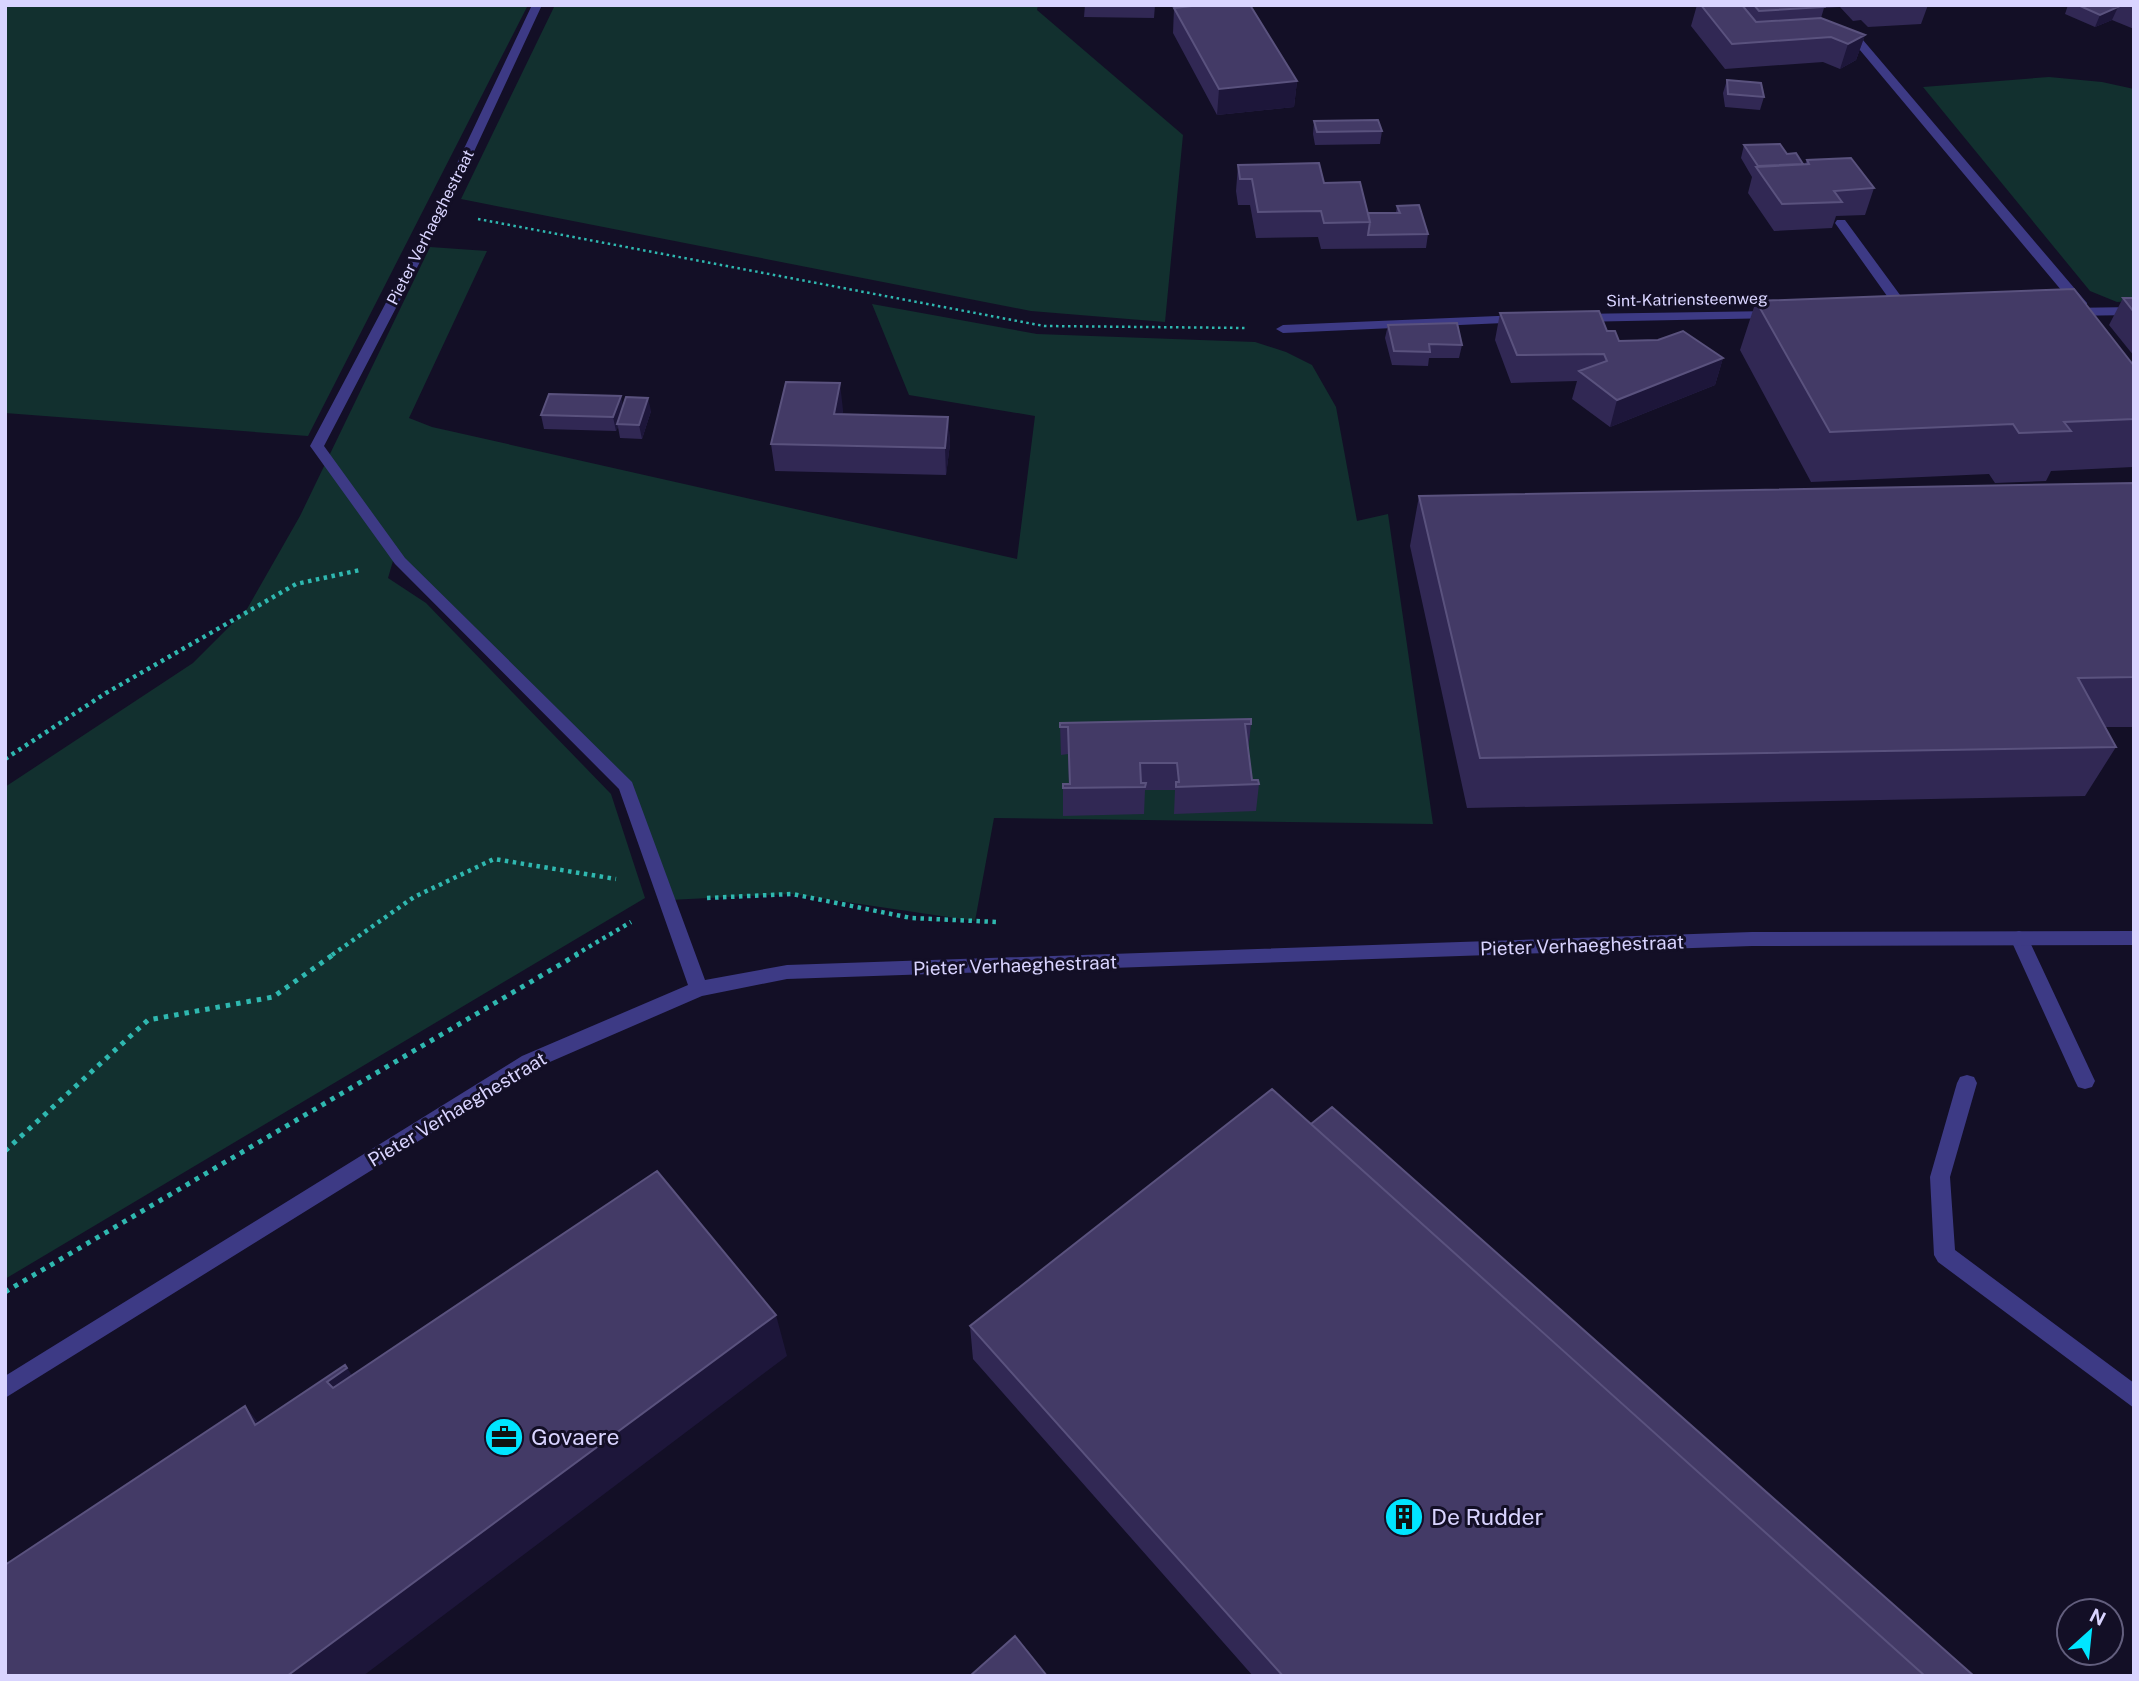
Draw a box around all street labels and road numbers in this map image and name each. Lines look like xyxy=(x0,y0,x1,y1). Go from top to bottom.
street label: Pieter Verhaeghestraat xyxy=(383,146,478,308)
street label: Sint-Katriensteenweg xyxy=(1606,289,1768,310)
street label: Pieter Verhaeghestraat xyxy=(1480,930,1684,960)
street label: Pieter Verhaeghestraat xyxy=(913,950,1117,980)
street label: Pieter Verhaeghestraat xyxy=(364,1047,550,1171)

